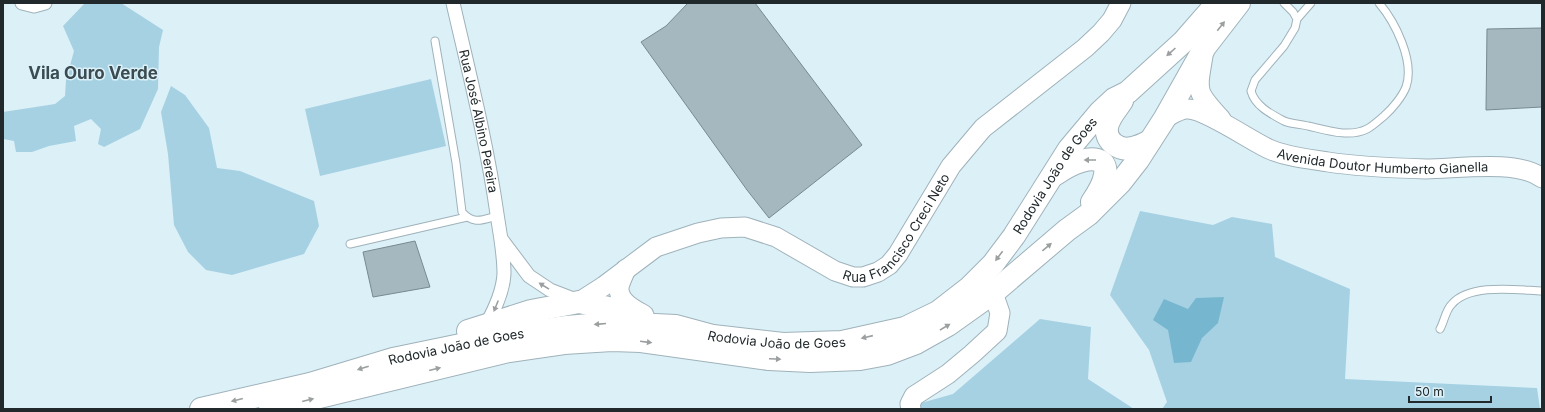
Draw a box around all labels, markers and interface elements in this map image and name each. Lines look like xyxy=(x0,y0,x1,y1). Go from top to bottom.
one-way arrow xyxy=(1216,21,1225,32)
one-way arrow xyxy=(1166,47,1176,56)
street label: Rua José Albino Pereira xyxy=(456,48,502,194)
district label: Vila Ouro Verde xyxy=(28,63,158,83)
street label: Rodovia João de Goes xyxy=(1009,114,1100,237)
street label: Avenida Doutor Humberto Gianella xyxy=(1275,145,1488,177)
one-way arrow xyxy=(1083,157,1096,163)
street label: Rua Francisco Creci Neto xyxy=(841,170,953,285)
one-way arrow xyxy=(1042,243,1052,252)
one-way arrow xyxy=(995,251,1003,262)
one-way arrow xyxy=(538,282,550,289)
one-way arrow xyxy=(492,301,498,313)
one-way arrow xyxy=(594,321,606,327)
one-way arrow xyxy=(939,323,951,330)
street label: Rodovia João de Goes xyxy=(386,325,525,368)
street label: Rodovia João de Goes xyxy=(706,327,847,352)
one-way arrow xyxy=(861,334,874,340)
one-way arrow xyxy=(640,339,652,345)
one-way arrow xyxy=(769,356,782,362)
one-way arrow xyxy=(356,365,368,371)
one-way arrow xyxy=(429,366,441,372)
scale bar xyxy=(1409,378,1491,404)
text: 50 m xyxy=(1415,384,1444,399)
one-way arrow xyxy=(302,396,315,402)
one-way arrow xyxy=(230,398,243,404)

